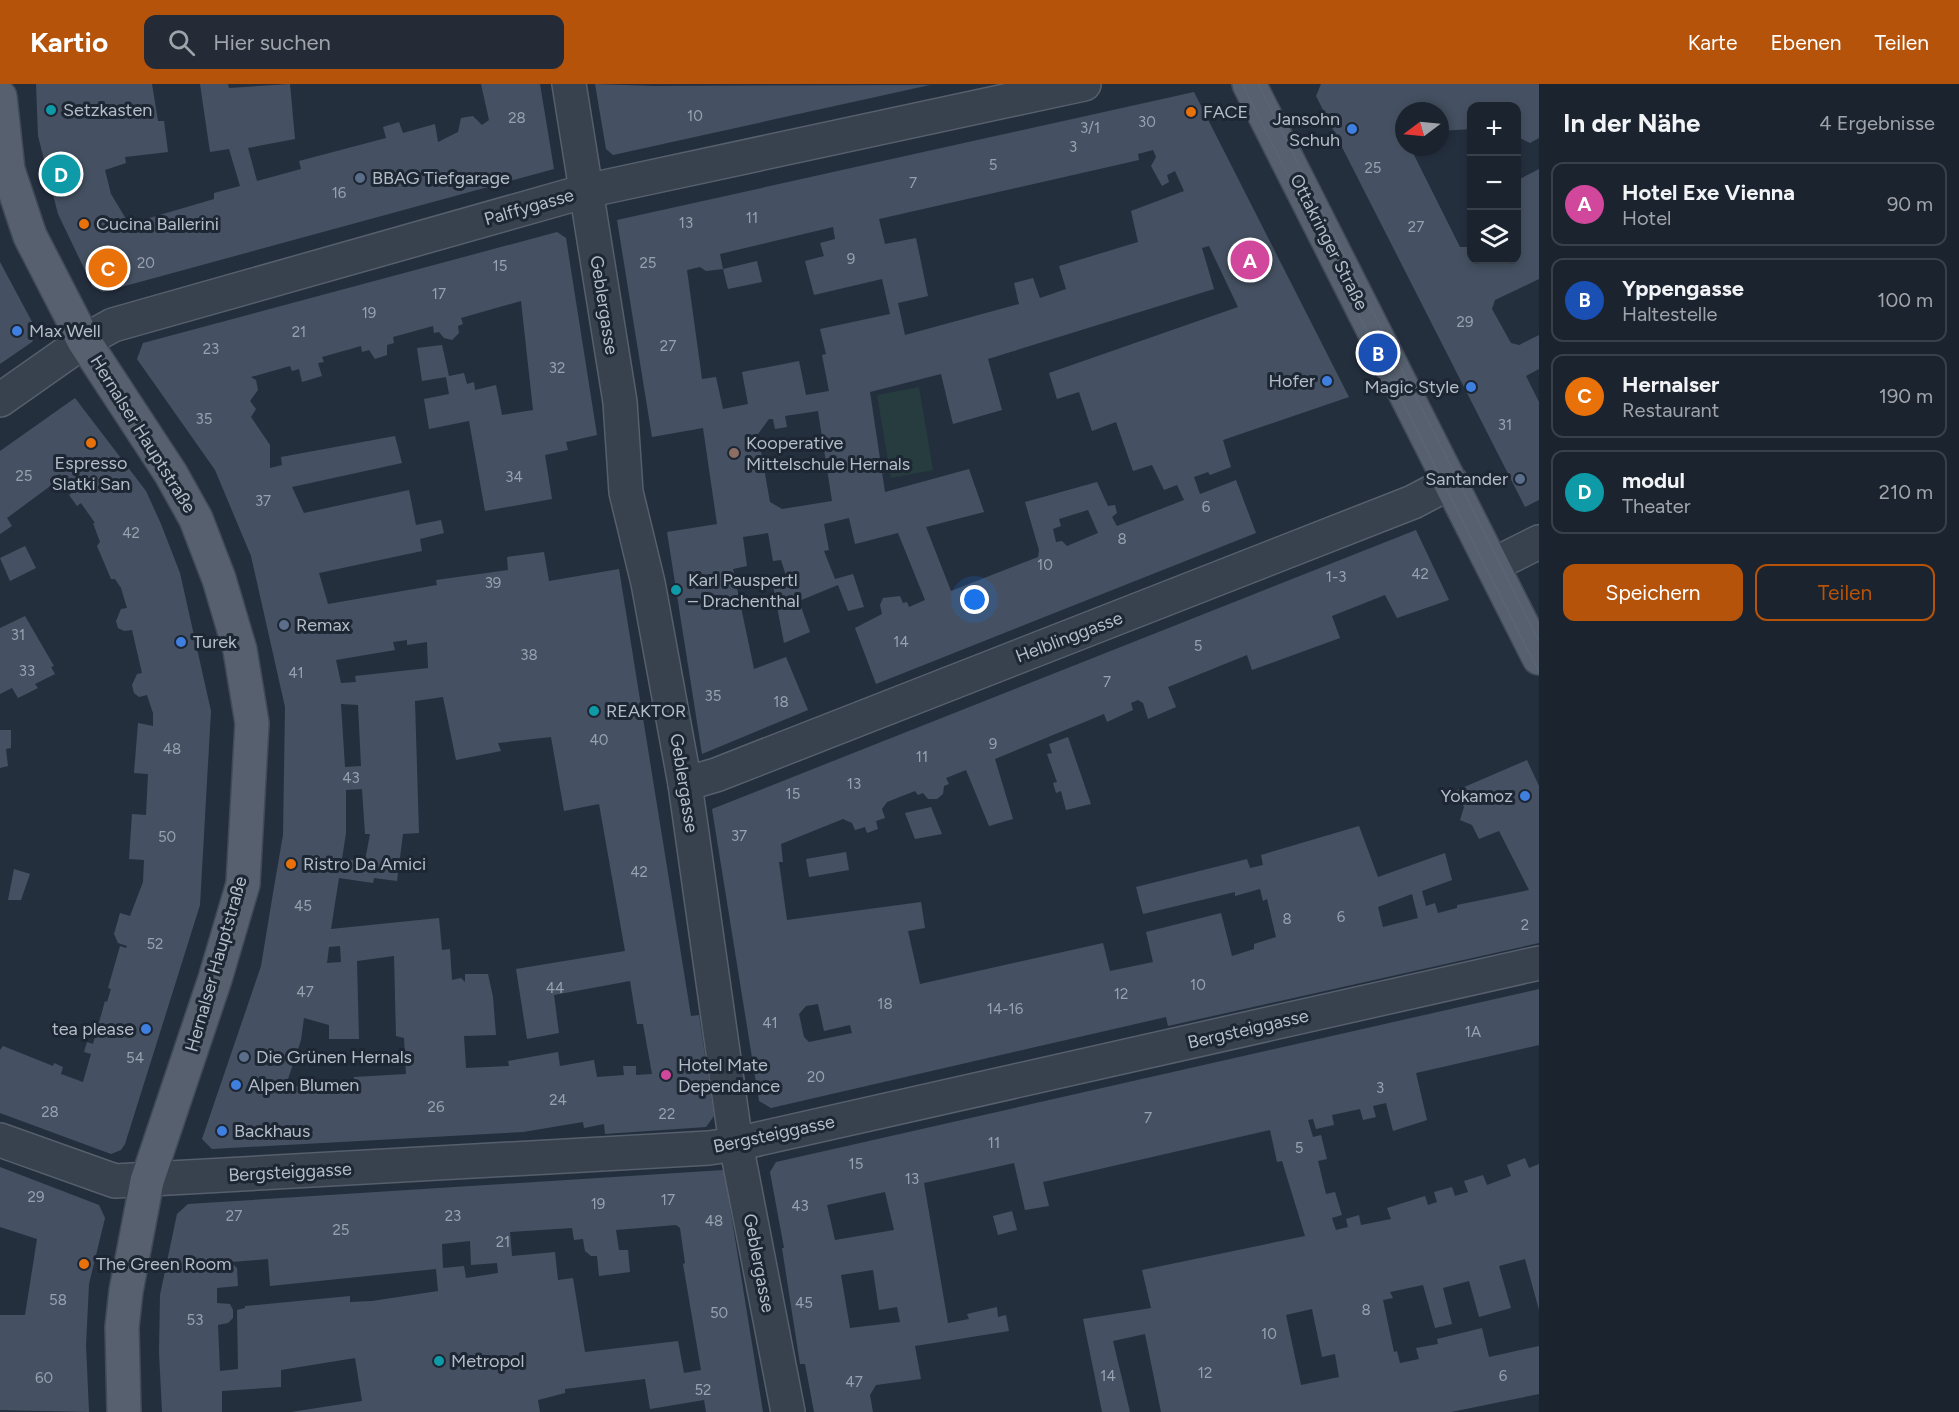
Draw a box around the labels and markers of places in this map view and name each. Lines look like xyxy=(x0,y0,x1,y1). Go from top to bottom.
place label: Setzkasten xyxy=(63,99,152,121)
place label: FACE xyxy=(1203,101,1248,123)
marker: Setzkasten xyxy=(44,103,58,117)
marker: FACE xyxy=(1184,105,1198,119)
place label: Jansohn Schuh xyxy=(1273,108,1340,151)
marker: Jansohn Schuh xyxy=(1345,122,1359,136)
pin: D xyxy=(42,152,80,196)
place label: BBAG Tiefgarage xyxy=(372,167,510,189)
marker: BBAG Tiefgarage xyxy=(353,171,367,185)
place label: Cucina Ballerini xyxy=(96,213,219,235)
marker: Cucina Ballerini xyxy=(77,217,91,231)
pin: A xyxy=(1230,238,1270,282)
pin: C xyxy=(88,246,128,291)
place label: Max Well xyxy=(29,320,101,342)
marker: Max Well xyxy=(10,324,24,338)
pin: B xyxy=(1358,330,1398,376)
place label: Hofer xyxy=(1269,370,1315,392)
marker: Hofer xyxy=(1320,374,1334,388)
place label: Magic Style xyxy=(1365,376,1459,398)
marker: Magic Style xyxy=(1464,380,1478,394)
place label: Kooperative Mittelschule Hernals xyxy=(746,432,910,475)
marker: Espresso Slatki San xyxy=(84,436,98,450)
marker: Kooperative Mittelschule Hernals xyxy=(727,446,741,460)
place label: Espresso Slatki San xyxy=(52,452,130,495)
place label: Santander xyxy=(1425,468,1508,490)
marker: Santander xyxy=(1513,472,1527,486)
place label: Karl Pauspertl – Drachenthal xyxy=(688,569,800,612)
marker: Karl Pauspertl – Drachenthal xyxy=(669,583,683,597)
place label: Remax xyxy=(296,614,351,636)
marker: Remax xyxy=(277,618,291,632)
place label: Turek xyxy=(193,631,237,653)
marker: Turek xyxy=(174,635,188,649)
place label: REAKTOR xyxy=(606,700,686,722)
marker: REAKTOR xyxy=(587,704,601,718)
place label: Yokamoz xyxy=(1440,785,1513,807)
marker: Yokamoz xyxy=(1518,789,1532,803)
place label: Ristro Da Amici xyxy=(303,853,426,875)
marker: Ristro Da Amici xyxy=(284,857,298,871)
place label: tea please xyxy=(52,1018,134,1040)
marker: tea please xyxy=(139,1022,153,1036)
place label: Die Grünen Hernals xyxy=(256,1046,412,1068)
marker: Die Grünen Hernals xyxy=(237,1050,251,1064)
place label: Hotel Mate Dependance xyxy=(678,1054,780,1097)
marker: Hotel Mate Dependance xyxy=(659,1068,673,1082)
place label: Alpen Blumen xyxy=(248,1074,359,1096)
marker: Alpen Blumen xyxy=(229,1078,243,1092)
place label: Backhaus xyxy=(234,1120,310,1142)
marker: Backhaus xyxy=(215,1124,229,1138)
place label: The Green Room xyxy=(96,1253,232,1275)
marker: The Green Room xyxy=(77,1257,91,1271)
place label: Metropol xyxy=(451,1350,524,1372)
marker: Metropol xyxy=(432,1354,446,1368)

